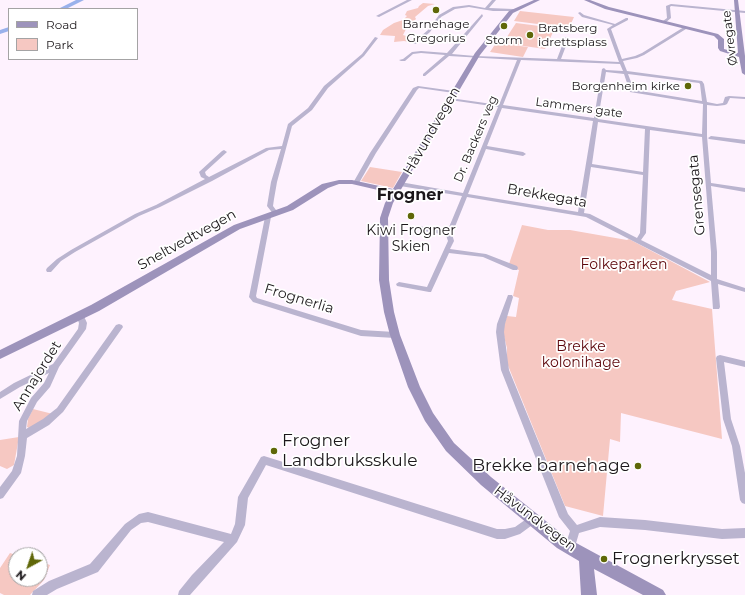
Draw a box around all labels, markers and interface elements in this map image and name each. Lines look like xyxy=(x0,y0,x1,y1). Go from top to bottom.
marker: Barnehage Gregorius xyxy=(431,5,441,15)
legend xyxy=(8,8,138,60)
street label: Øvregate xyxy=(719,9,741,67)
text: Road xyxy=(46,17,77,32)
place label: Barnehage Gregorius xyxy=(403,17,469,45)
marker: Storm xyxy=(499,21,509,31)
place label: Bratsberg idrettsplass xyxy=(538,21,607,49)
marker: Bratsberg idrettsplass xyxy=(525,30,535,40)
place label: Storm xyxy=(485,33,523,47)
text: Park xyxy=(46,37,73,52)
place label: Borgenheim kirke xyxy=(571,79,680,93)
marker: Borgenheim kirke xyxy=(683,81,693,91)
street label: Håvundvegen xyxy=(400,84,464,178)
street label: Dr. Backers veg xyxy=(451,93,501,185)
street label: Lammers gate xyxy=(535,95,623,121)
street label: Grensegata xyxy=(685,154,709,236)
street label: Brekkegata xyxy=(506,181,588,211)
district label: Frogner xyxy=(377,185,443,205)
street label: Sneltvedtvegen xyxy=(135,206,239,274)
marker: Kiwi Frogner Skien xyxy=(406,211,416,221)
place label: Kiwi Frogner Skien xyxy=(366,223,456,256)
park label: Folkeparken xyxy=(581,257,667,273)
street label: Frognerlia xyxy=(262,280,336,318)
street label: Annajordet xyxy=(9,338,65,414)
park label: Brekke kolonihage xyxy=(542,339,620,372)
place label: Frogner Landbruksskule xyxy=(282,431,418,471)
marker: Frogner Landbruksskule xyxy=(269,446,279,456)
place label: Brekke barnehage xyxy=(472,456,630,476)
marker: Brekke barnehage xyxy=(633,461,643,471)
street label: Håvundvegen xyxy=(490,483,580,555)
north arrow xyxy=(8,547,48,587)
place label: Frognerkrysset xyxy=(612,549,740,569)
marker: Frognerkrysset xyxy=(599,554,609,564)
text: N xyxy=(13,567,29,584)

